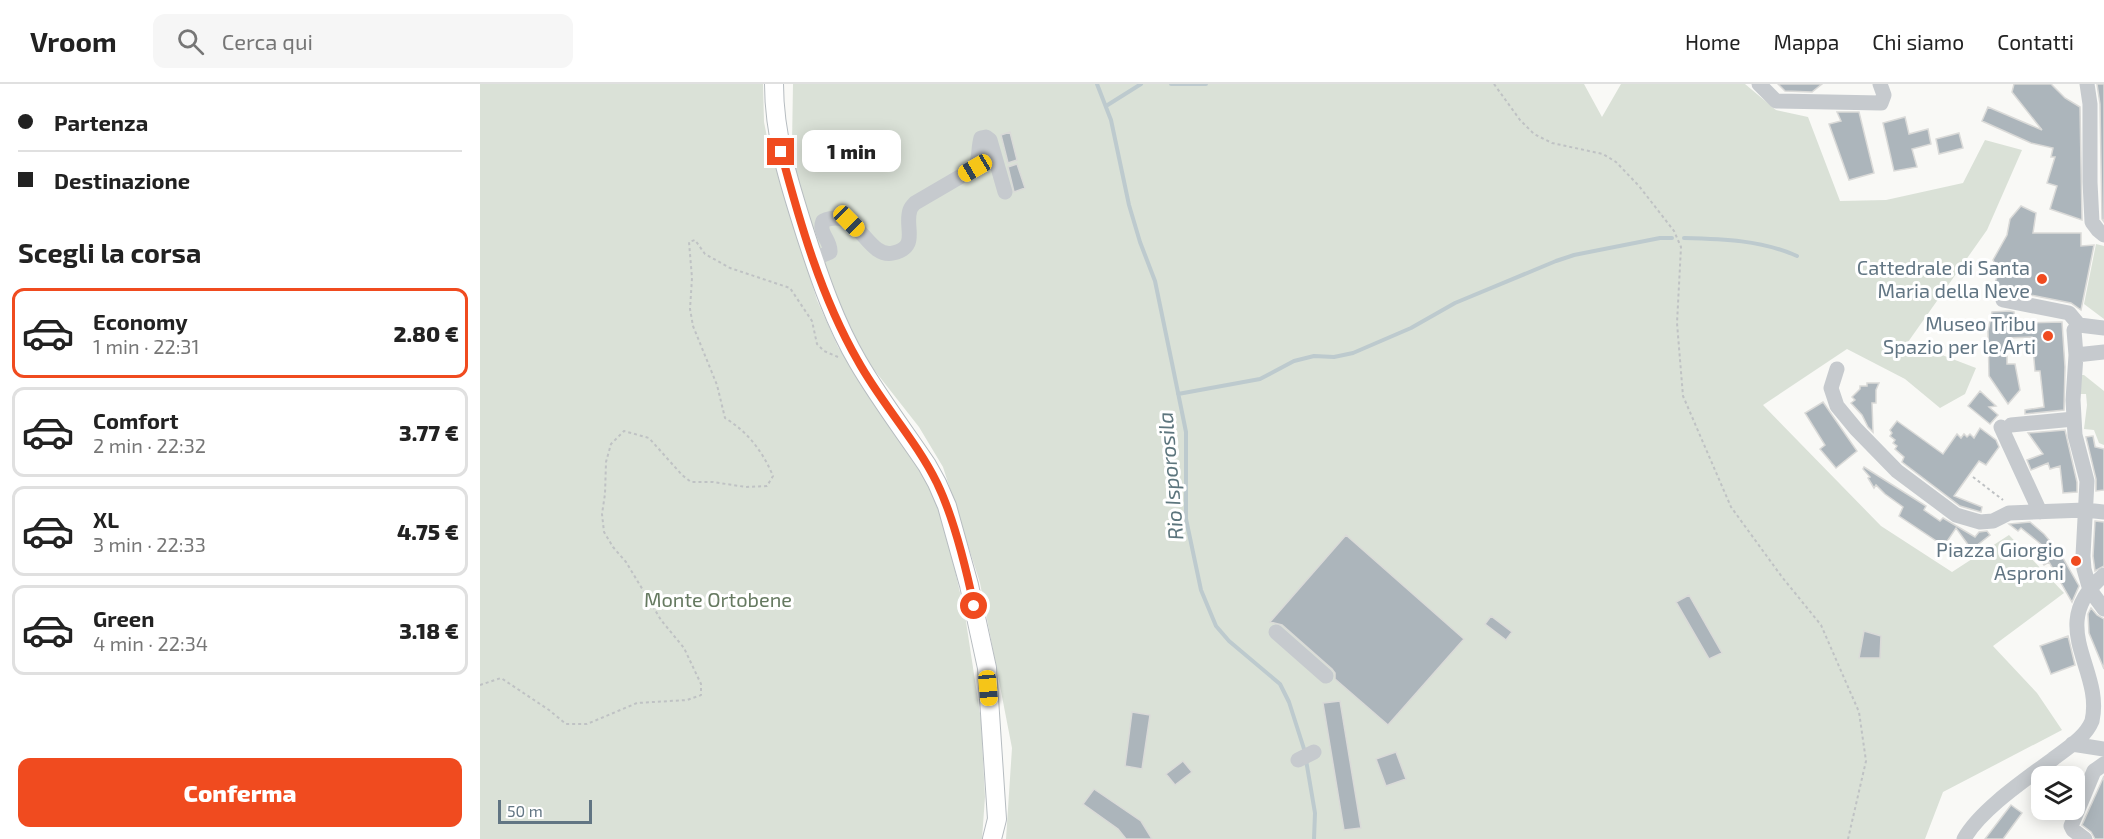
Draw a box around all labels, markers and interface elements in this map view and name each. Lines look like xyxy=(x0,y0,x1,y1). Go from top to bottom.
search box xyxy=(153,14,573,68)
text: Vroom xyxy=(30,24,117,58)
icon: search xyxy=(174,25,207,58)
text: Cerca qui xyxy=(222,28,313,54)
text: Home xyxy=(1685,29,1741,54)
text: Mappa xyxy=(1774,29,1839,54)
text: Chi siamo xyxy=(1872,29,1964,54)
text: Contatti xyxy=(1997,29,2074,54)
text: Partenza xyxy=(54,109,148,135)
callout: 1 min xyxy=(802,131,901,173)
route end xyxy=(767,138,794,165)
text: 1 min xyxy=(827,139,876,163)
car xyxy=(955,151,995,185)
text: Destinazione xyxy=(54,167,190,193)
car xyxy=(830,202,868,240)
text: Scegli la corsa xyxy=(18,236,201,268)
place label: Cattedrale di Santa Maria della Neve xyxy=(1857,255,2030,302)
marker: Cattedrale di Santa Maria della Neve xyxy=(2035,272,2049,286)
icon: car xyxy=(21,306,75,360)
text: Economy xyxy=(93,308,188,334)
place label: Museo Tribu Spazio per le Arti xyxy=(1883,311,2036,358)
text: 2.80 € xyxy=(394,320,459,346)
marker: Museo Tribu Spazio per le Arti xyxy=(2041,329,2055,343)
text: 1 min · 22:31 xyxy=(93,334,199,358)
icon: car xyxy=(21,405,75,459)
text: Comfort xyxy=(93,407,178,433)
water label: Rio Isporosila xyxy=(1151,411,1188,541)
text: 3.77 € xyxy=(399,419,459,445)
text: 2 min · 22:32 xyxy=(93,433,206,457)
icon: car xyxy=(21,504,75,558)
text: XL xyxy=(93,506,119,532)
text: 4.75 € xyxy=(397,518,459,544)
text: 3 min · 22:33 xyxy=(93,532,206,556)
place label: Piazza Giorgio Asproni xyxy=(1936,537,2064,584)
marker: Piazza Giorgio Asproni xyxy=(2069,554,2083,568)
park label: Monte Ortobene xyxy=(644,587,792,611)
route start xyxy=(960,592,987,619)
icon: car xyxy=(21,603,75,657)
text: Green xyxy=(93,605,155,631)
text: 3.18 € xyxy=(399,617,459,643)
text: 4 min · 22:34 xyxy=(93,631,208,655)
car xyxy=(977,669,999,707)
button: Conferma xyxy=(18,758,462,827)
map controls xyxy=(2031,766,2085,820)
button: layers xyxy=(2031,766,2085,820)
scale bar xyxy=(498,797,592,824)
text: 50 m xyxy=(507,801,543,820)

